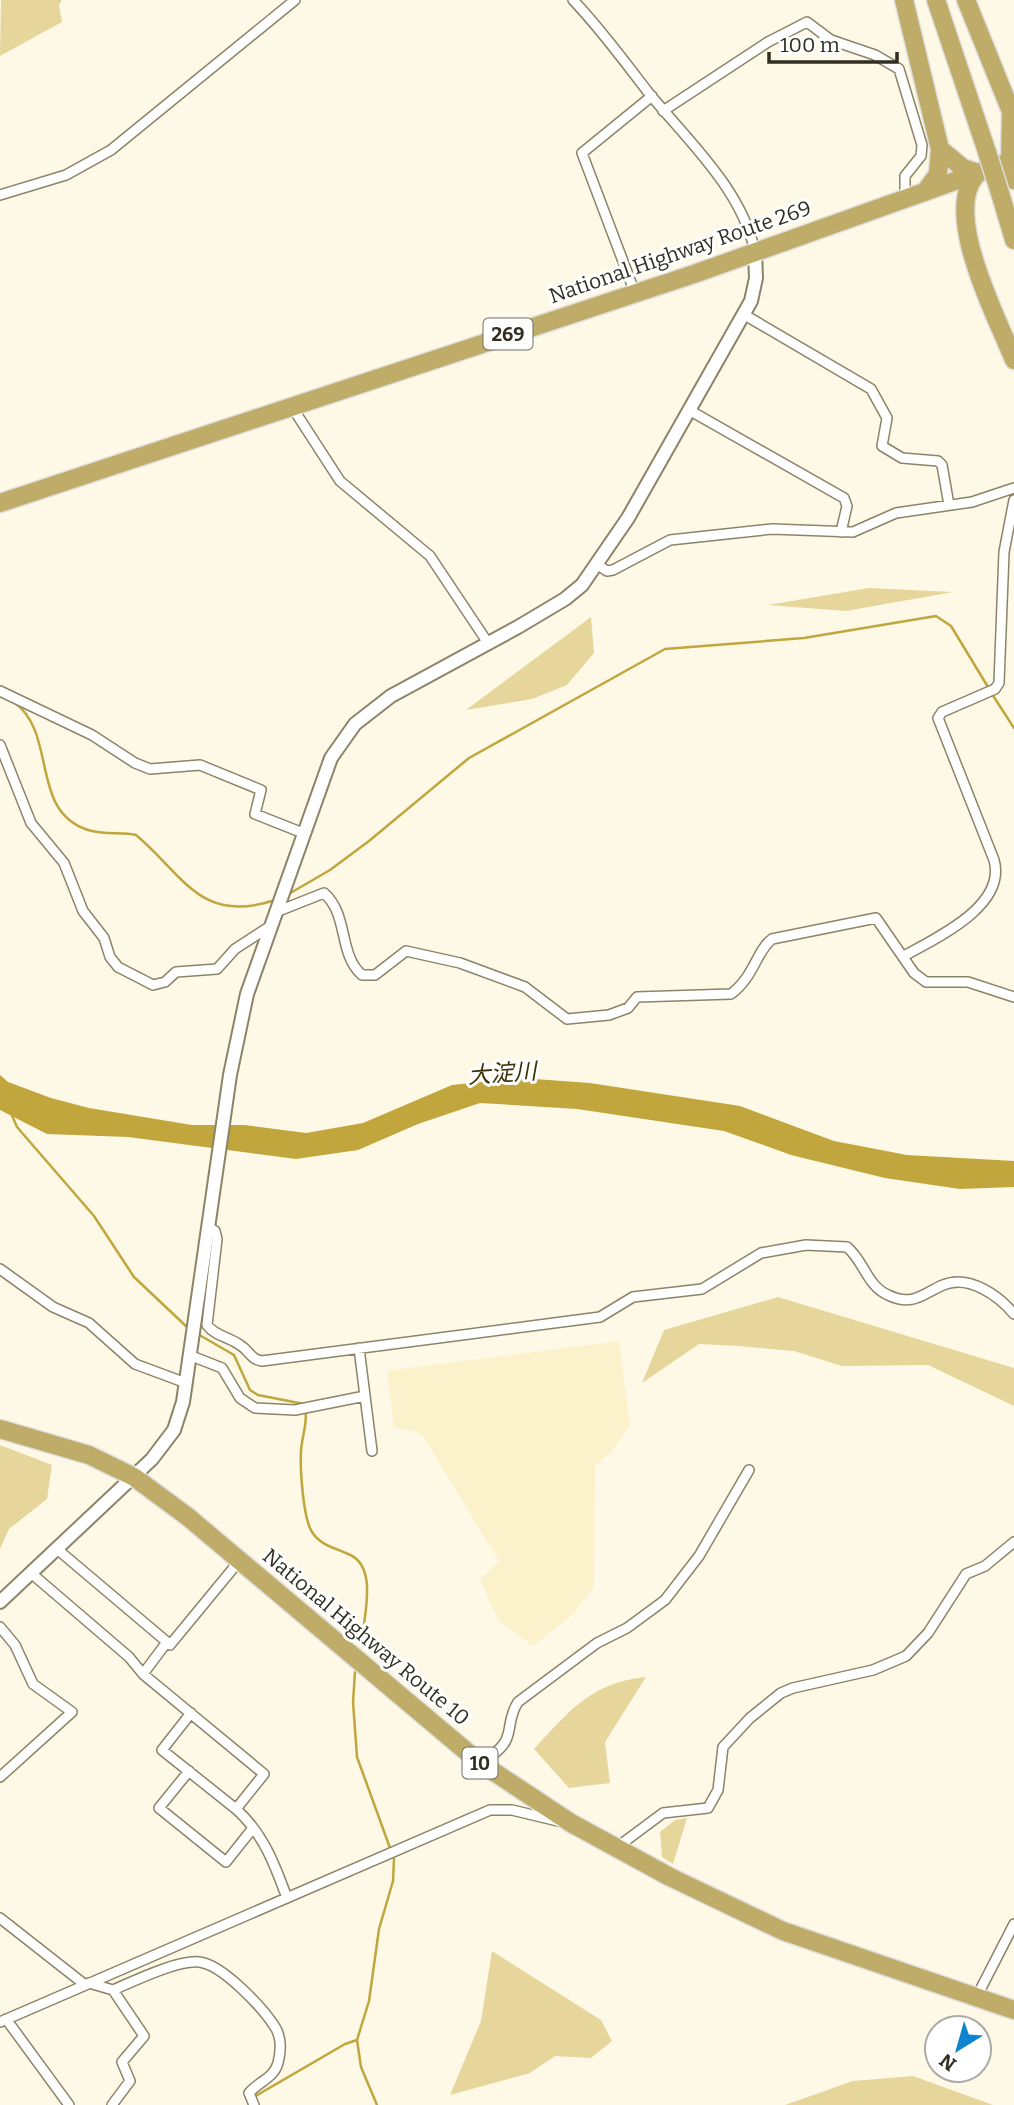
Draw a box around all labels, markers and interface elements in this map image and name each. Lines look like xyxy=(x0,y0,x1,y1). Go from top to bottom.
scale bar xyxy=(769,21,897,65)
text: 100 m xyxy=(780,32,840,58)
street label: National Highway Route 269 xyxy=(545,195,815,309)
road number: 269 xyxy=(484,318,532,350)
water label: 大淀川 xyxy=(467,1056,540,1089)
street label: National Highway Route 10 xyxy=(257,1543,475,1731)
road number: 10 xyxy=(462,1748,498,1778)
north arrow xyxy=(923,2014,993,2084)
text: N xyxy=(935,2048,961,2076)

